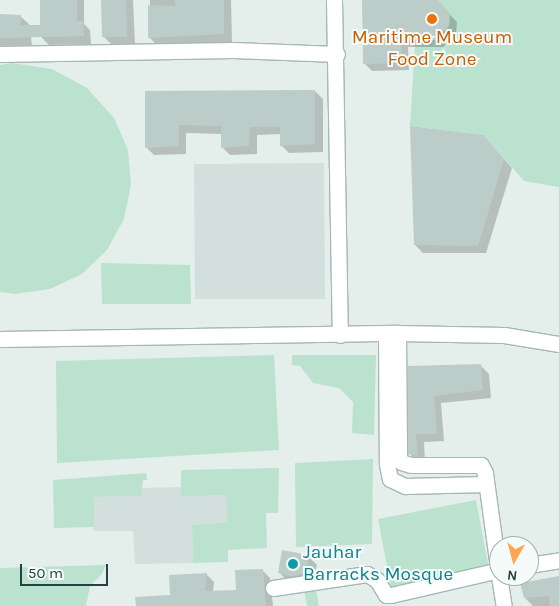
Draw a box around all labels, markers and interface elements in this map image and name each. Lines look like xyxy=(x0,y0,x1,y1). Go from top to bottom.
marker: Maritime Museum Food Zone xyxy=(426,13,438,25)
place label: Maritime Museum Food Zone xyxy=(352,27,512,71)
north arrow xyxy=(489,536,539,586)
place label: Jauhar Barracks Mosque xyxy=(303,542,453,586)
scale bar xyxy=(22,554,110,586)
marker: Jauhar Barracks Mosque xyxy=(287,558,299,570)
text: 50 m xyxy=(28,564,63,582)
text: N xyxy=(506,566,518,584)

